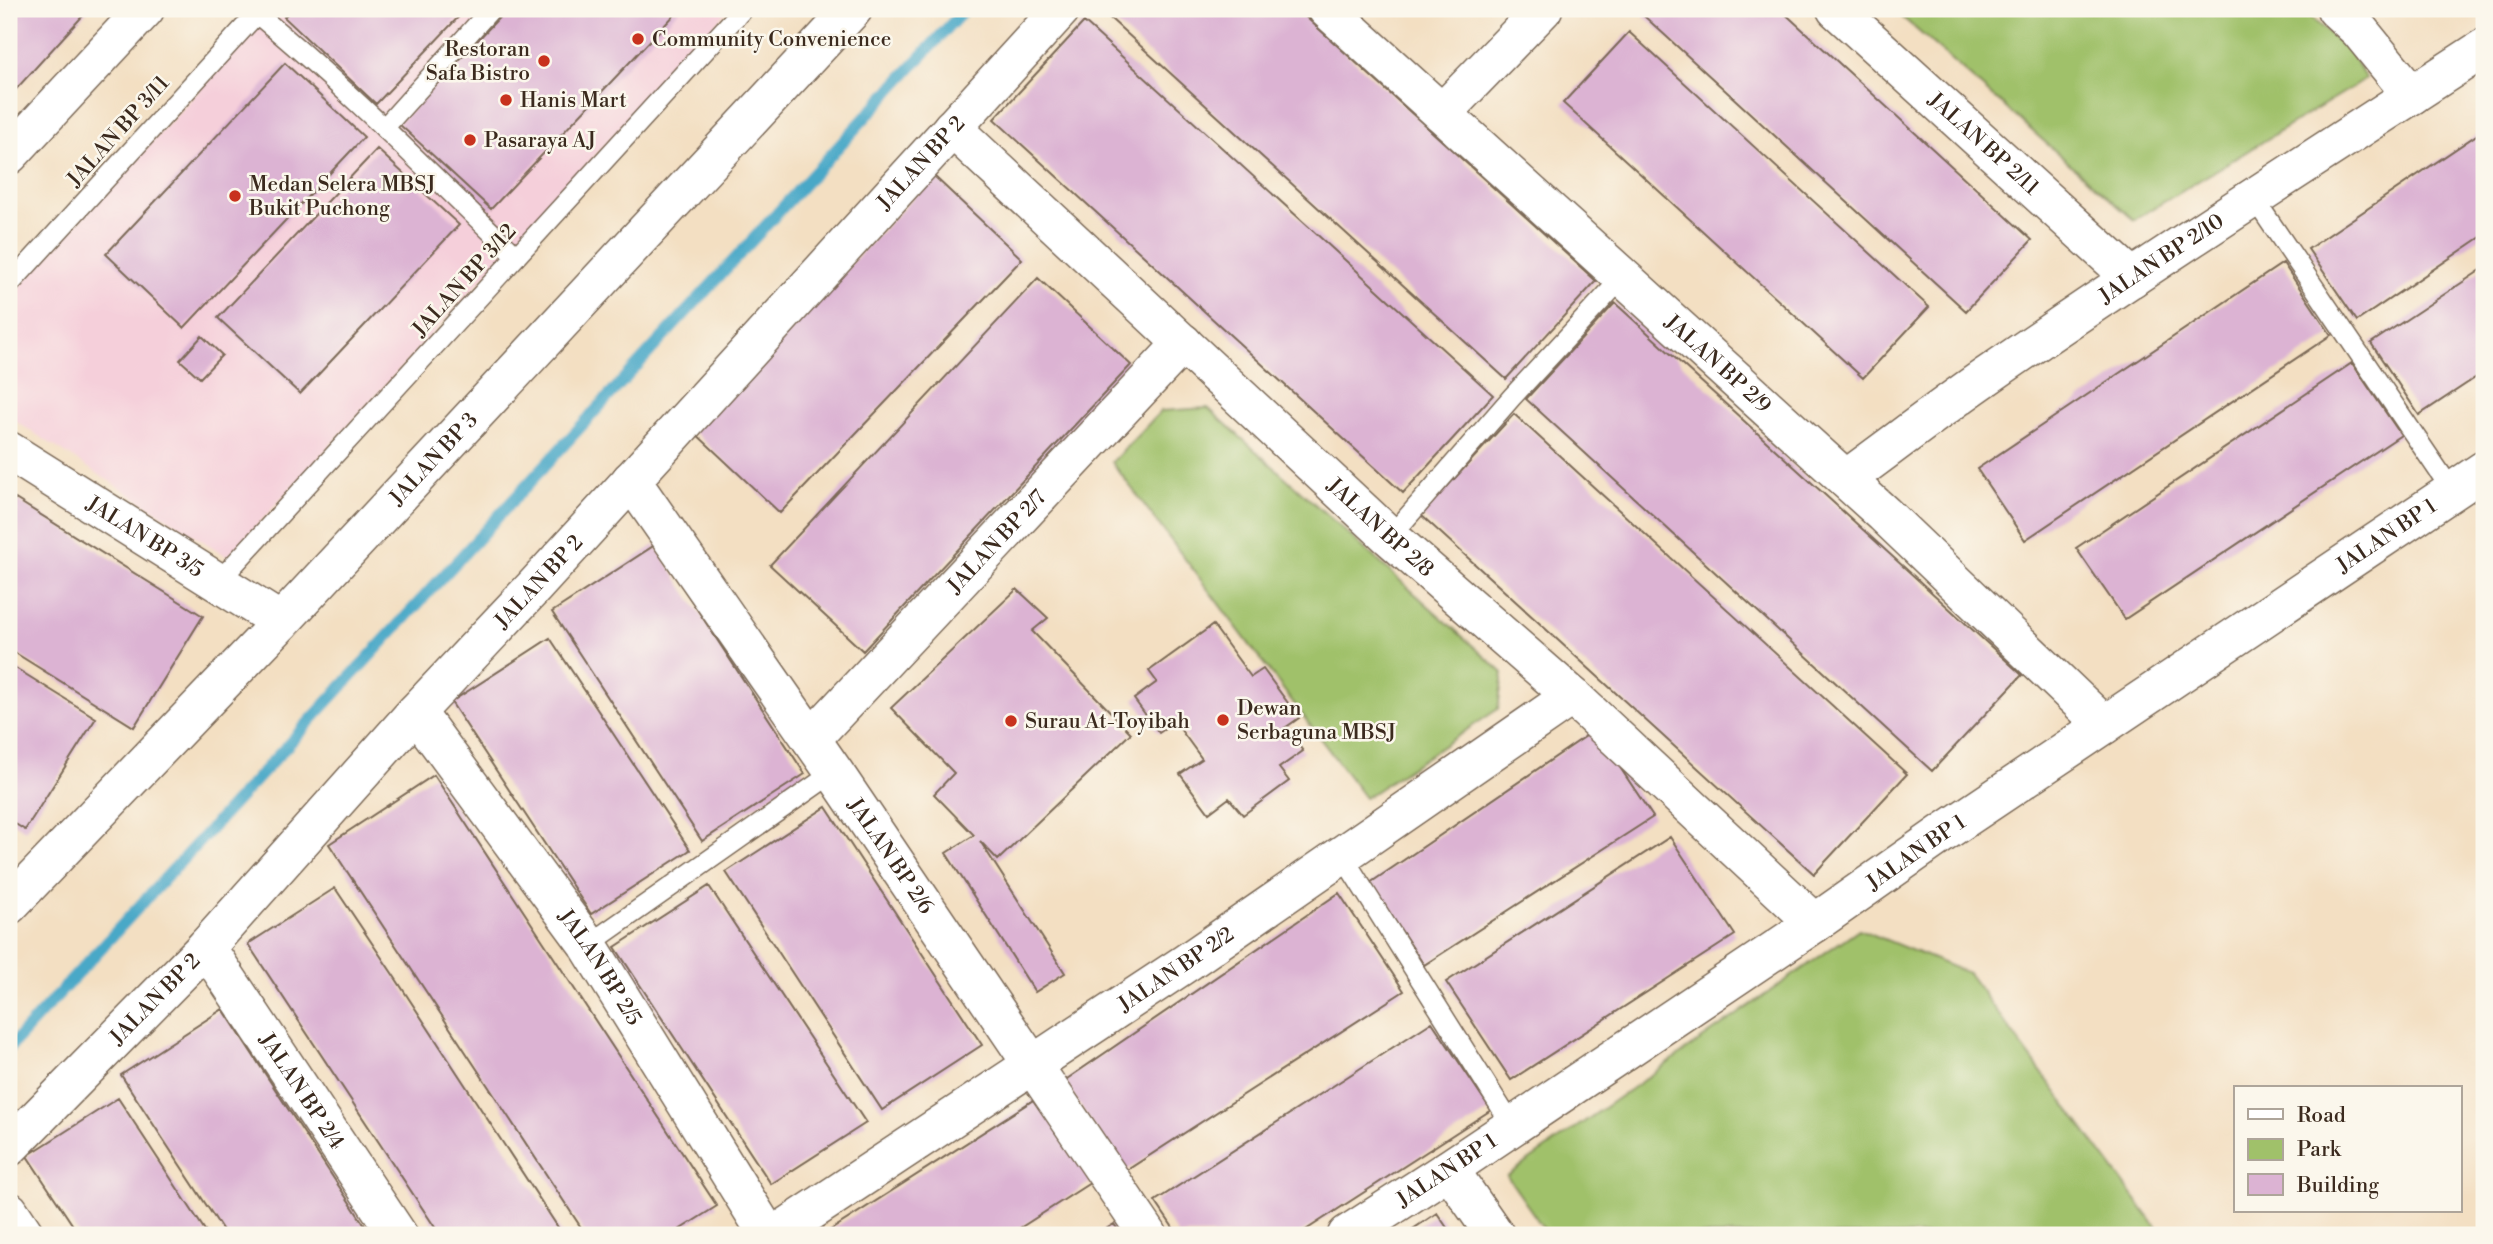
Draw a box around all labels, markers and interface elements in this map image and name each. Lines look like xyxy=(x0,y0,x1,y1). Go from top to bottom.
place label: Community Convenience xyxy=(652,27,891,53)
marker: Community Convenience xyxy=(630,31,646,47)
place label: Restoran Safa Bistro xyxy=(426,37,530,87)
marker: Restoran Safa Bistro xyxy=(536,53,552,69)
street label: JALAN BP 3/11 xyxy=(62,71,175,193)
street label: JALAN BP 2/11 xyxy=(1922,87,2044,201)
place label: Hanis Mart xyxy=(520,88,627,114)
marker: Hanis Mart xyxy=(498,92,514,108)
street label: JALAN BP 2 xyxy=(872,111,971,216)
place label: Pasaraya AJ xyxy=(484,128,596,154)
marker: Pasaraya AJ xyxy=(462,132,478,148)
place label: Medan Selera MBSJ Bukit Puchong xyxy=(248,172,436,222)
marker: Medan Selera MBSJ Bukit Puchong xyxy=(227,188,243,204)
street label: JALAN BP 2/10 xyxy=(2094,209,2229,310)
street label: JALAN BP 3/12 xyxy=(407,219,522,343)
street label: JALAN BP 2/9 xyxy=(1658,309,1776,419)
street label: JALAN BP 3 xyxy=(384,408,484,512)
street label: JALAN BP 2/8 xyxy=(1321,473,1439,583)
street label: JALAN BP 2/7 xyxy=(942,485,1052,600)
street label: JALAN BP 3/5 xyxy=(81,491,208,584)
street label: JALAN BP 1 xyxy=(2331,493,2442,580)
street label: JALAN BP 2 xyxy=(489,530,589,635)
place label: Dewan Serbaguna MBSJ xyxy=(1237,696,1396,746)
place label: Surau At-Toyibah xyxy=(1025,709,1190,735)
marker: Dewan Serbaguna MBSJ xyxy=(1215,712,1231,728)
marker: Surau At-Toyibah xyxy=(1003,713,1019,729)
street label: JALAN BP 2/6 xyxy=(841,793,939,920)
street label: JALAN BP 1 xyxy=(1861,809,1971,897)
street label: JALAN BP 2/5 xyxy=(552,904,647,1031)
street label: JALAN BP 2/2 xyxy=(1113,922,1239,1019)
street label: JALAN BP 2 xyxy=(104,948,206,1051)
street label: JALAN BP 2/4 xyxy=(253,1028,349,1155)
legend xyxy=(2234,1086,2462,1212)
text: Road xyxy=(2297,1103,2346,1129)
street label: JALAN BP 1 xyxy=(1391,1128,1502,1214)
text: Park xyxy=(2297,1137,2342,1163)
text: Building xyxy=(2296,1173,2379,1199)

